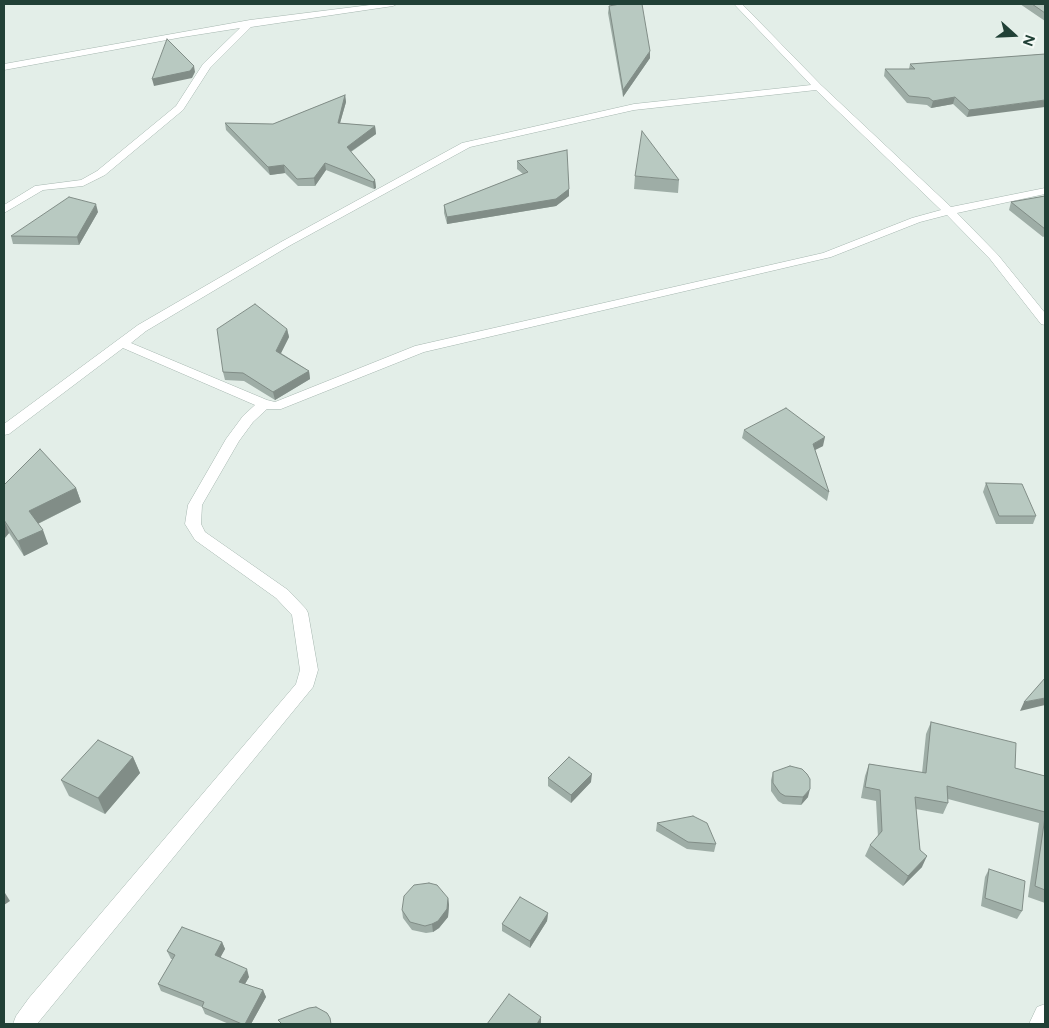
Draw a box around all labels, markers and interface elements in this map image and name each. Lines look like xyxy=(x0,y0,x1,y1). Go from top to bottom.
north arrow xyxy=(989,10,1039,60)
text: N xyxy=(1019,32,1038,48)

